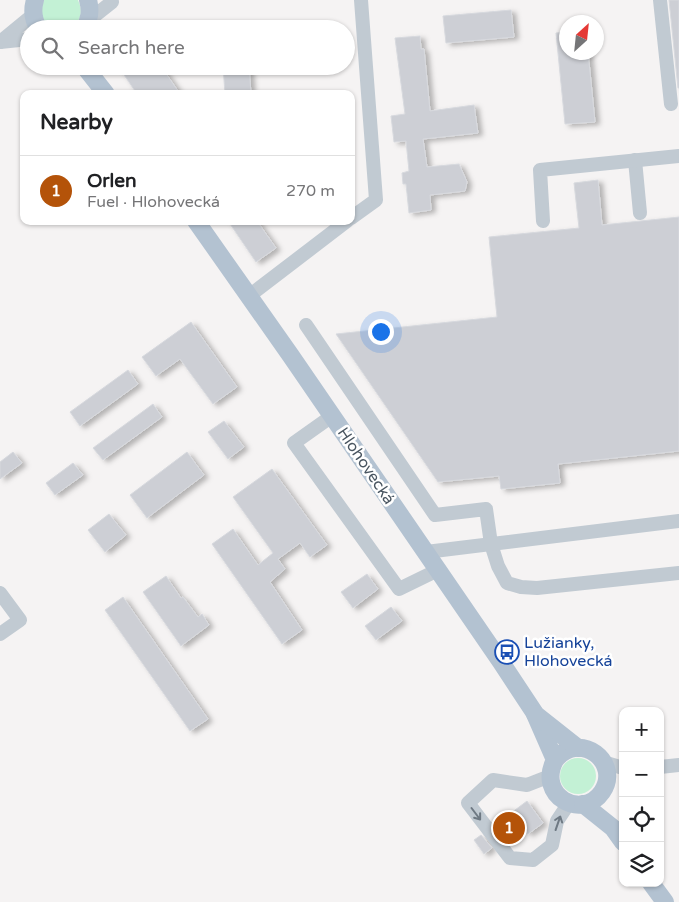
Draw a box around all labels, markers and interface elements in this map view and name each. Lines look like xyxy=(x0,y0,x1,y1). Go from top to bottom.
north arrow xyxy=(559,15,604,60)
search box xyxy=(20,20,355,75)
icon: search xyxy=(38,34,66,62)
text: Search here xyxy=(78,37,185,59)
text: Nearby xyxy=(40,110,113,135)
text: Orlen xyxy=(87,170,137,192)
text: 1 xyxy=(51,181,61,201)
text: 270 m xyxy=(286,181,335,201)
text: Fuel · Hlohovecká xyxy=(87,192,220,212)
your location xyxy=(368,319,394,345)
street label: Hlohovecká xyxy=(333,424,399,508)
place label: Lužianky, Hlohovecká xyxy=(524,633,613,671)
bus stop icon: Lužianky, Hlohovecká xyxy=(494,639,520,665)
map controls xyxy=(619,707,664,887)
button: + xyxy=(619,707,664,752)
button: − xyxy=(619,752,664,797)
button: locate xyxy=(619,797,664,842)
one-way arrow xyxy=(471,808,482,821)
pin: 1 xyxy=(493,809,525,847)
one-way arrow xyxy=(554,816,563,831)
button: layers xyxy=(619,842,664,887)

